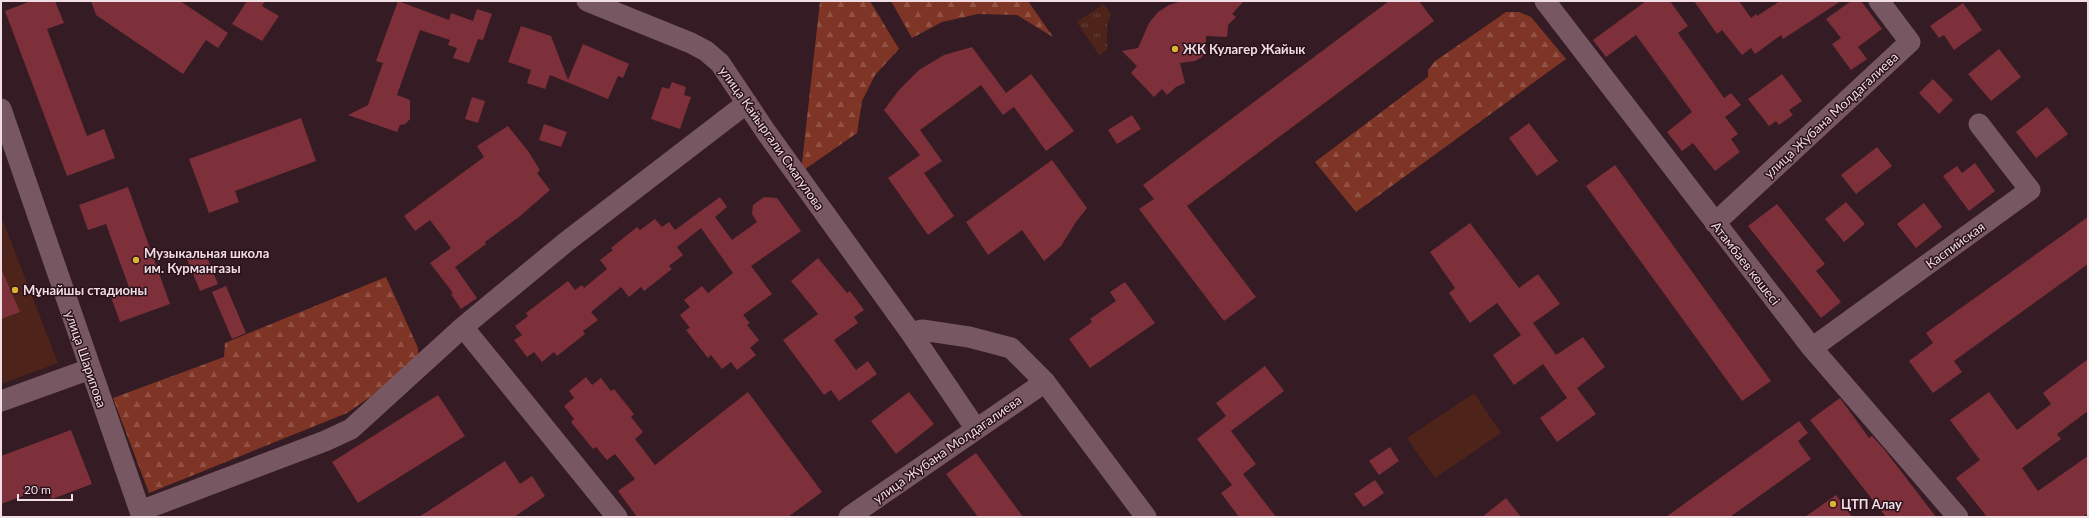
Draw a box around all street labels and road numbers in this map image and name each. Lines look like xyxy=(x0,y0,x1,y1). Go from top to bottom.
street label: улица Жубана Молдагалиева xyxy=(1761,49,1901,181)
street label: улица Кайыргали Смагулова xyxy=(716,63,828,213)
street label: Атамбаев көшесі xyxy=(1708,218,1784,308)
street label: Каспийская xyxy=(1922,218,1988,272)
street label: улица Шарипова xyxy=(62,308,110,410)
street label: улица Жубана Молдагалиева xyxy=(870,392,1024,506)

